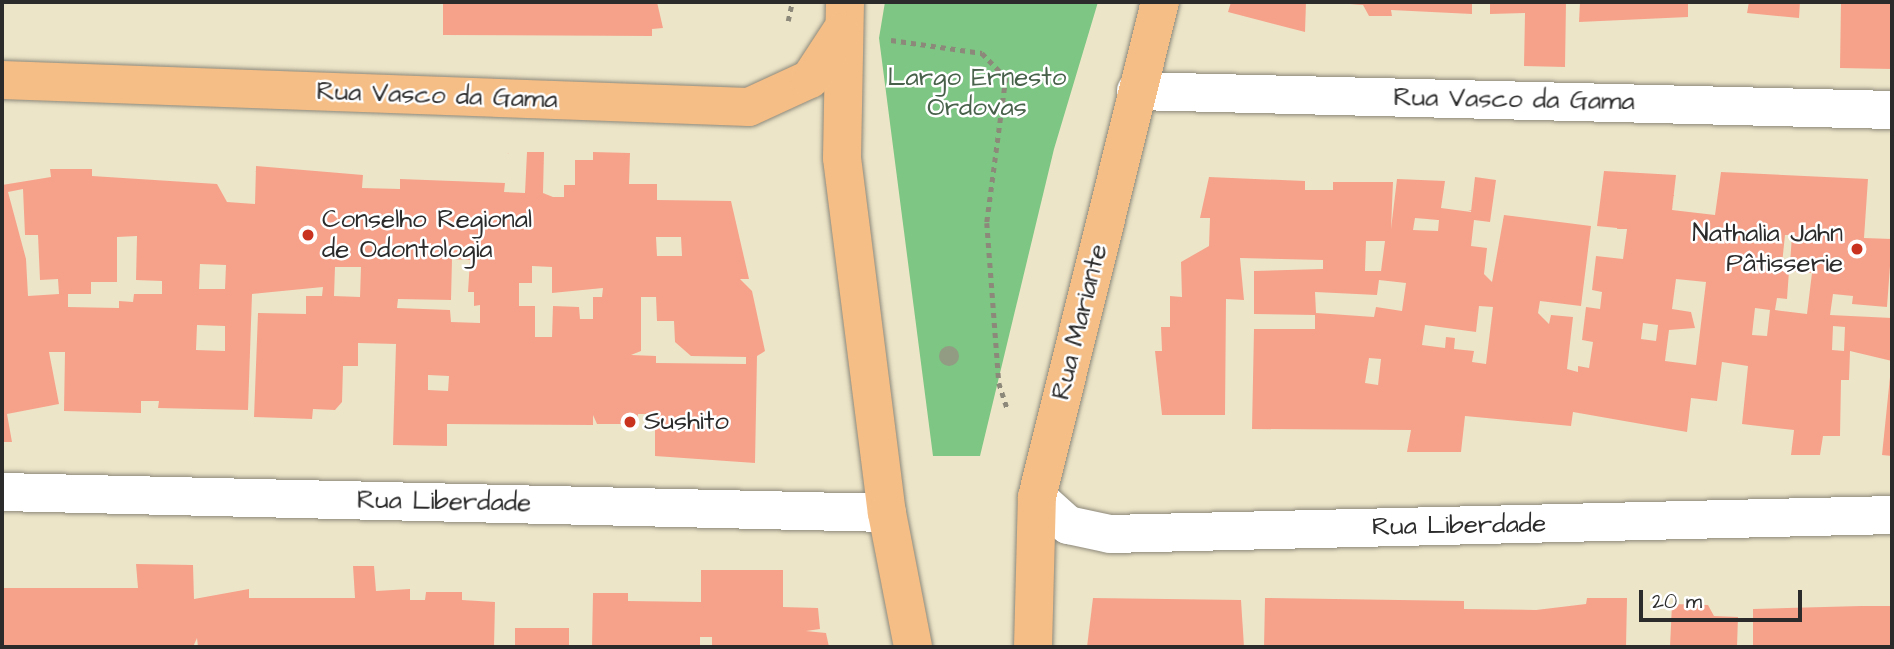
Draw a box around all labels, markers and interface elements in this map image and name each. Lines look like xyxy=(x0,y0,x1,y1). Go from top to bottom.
park label: Largo Ernesto Ordovas xyxy=(887,62,1067,124)
street label: Rua Vasco da Gama xyxy=(316,76,558,116)
street label: Rua Vasco da Gama xyxy=(1393,82,1635,118)
place label: Conselho Regional de Odontologia xyxy=(322,204,532,266)
place label: Nathalia Jahn Pâtisserie xyxy=(1692,218,1843,280)
marker: Conselho Regional de Odontologia xyxy=(300,227,316,243)
street label: Rua Mariante xyxy=(1046,241,1114,403)
marker: Nathalia Jahn Pâtisserie xyxy=(1849,241,1865,257)
place label: Sushito xyxy=(644,406,729,438)
marker: Sushito xyxy=(622,414,638,430)
street label: Rua Liberdade xyxy=(357,485,531,519)
street label: Rua Liberdade xyxy=(1372,509,1546,543)
scale bar xyxy=(1642,576,1805,620)
text: 20 m xyxy=(1652,587,1702,616)

